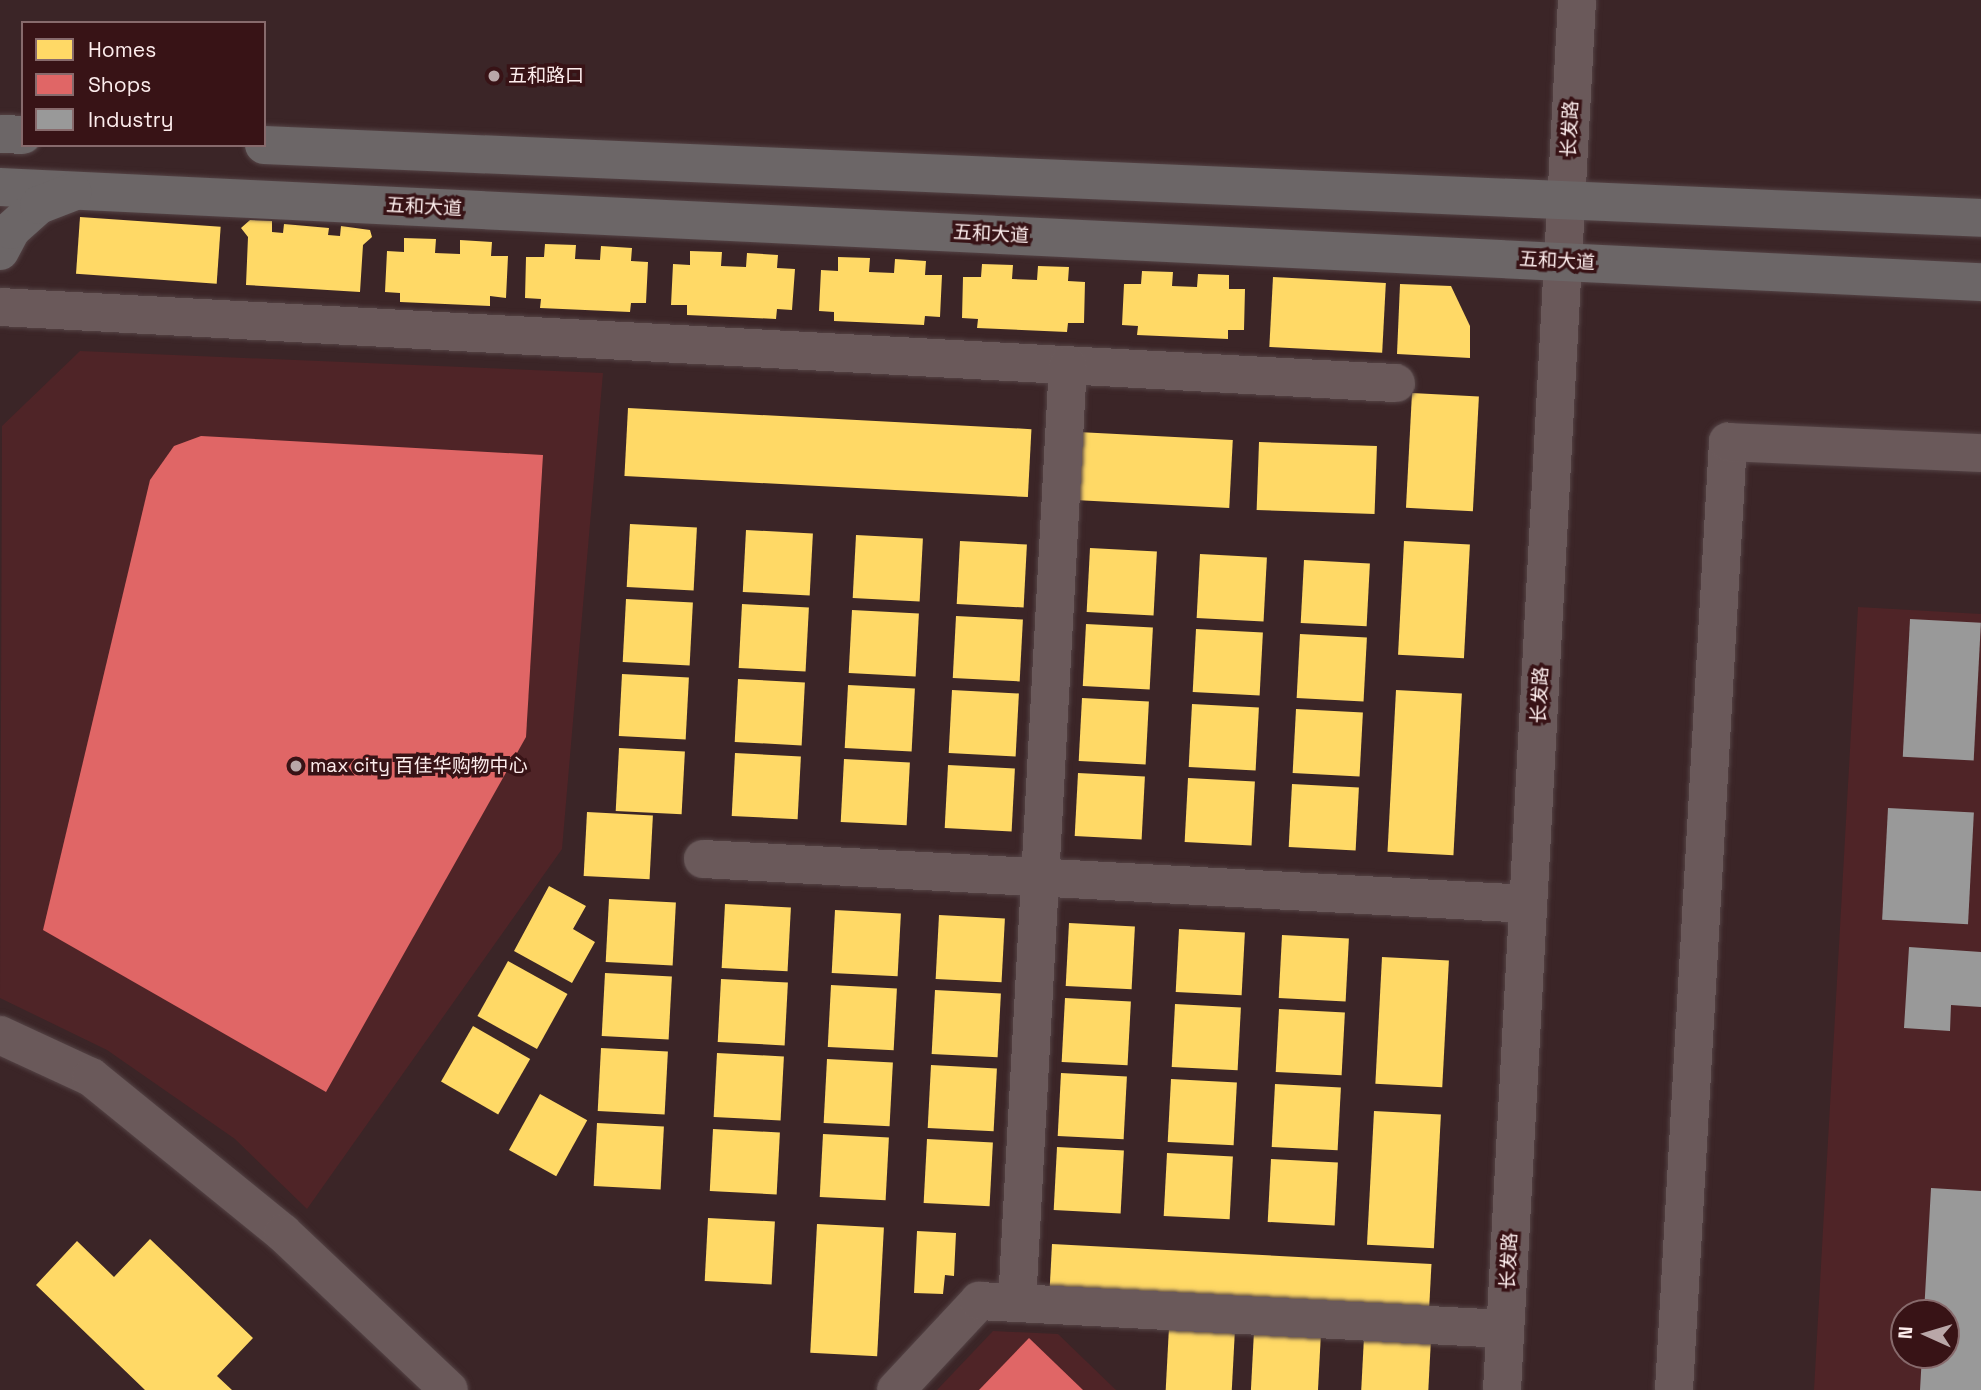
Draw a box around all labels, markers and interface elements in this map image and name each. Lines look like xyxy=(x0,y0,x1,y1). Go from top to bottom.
legend xyxy=(21,21,266,147)
text: Homes xyxy=(88,36,156,63)
place label: 五和路口 xyxy=(508,65,584,87)
marker: 五和路口 xyxy=(486,68,502,84)
text: Shops xyxy=(88,71,151,98)
street label: 长发路 xyxy=(1557,100,1583,158)
text: Industry xyxy=(88,106,174,133)
street label: 五和大道 xyxy=(385,194,463,220)
street label: 五和大道 xyxy=(952,221,1030,247)
street label: 五和大道 xyxy=(1518,248,1596,274)
street label: 长发路 xyxy=(1527,666,1553,724)
place label: max city 百佳华购物中心 xyxy=(310,755,528,777)
marker: max city 百佳华购物中心 xyxy=(288,758,304,774)
street label: 长发路 xyxy=(1496,1232,1522,1290)
north arrow xyxy=(1890,1299,1960,1369)
text: N xyxy=(1893,1325,1918,1340)

